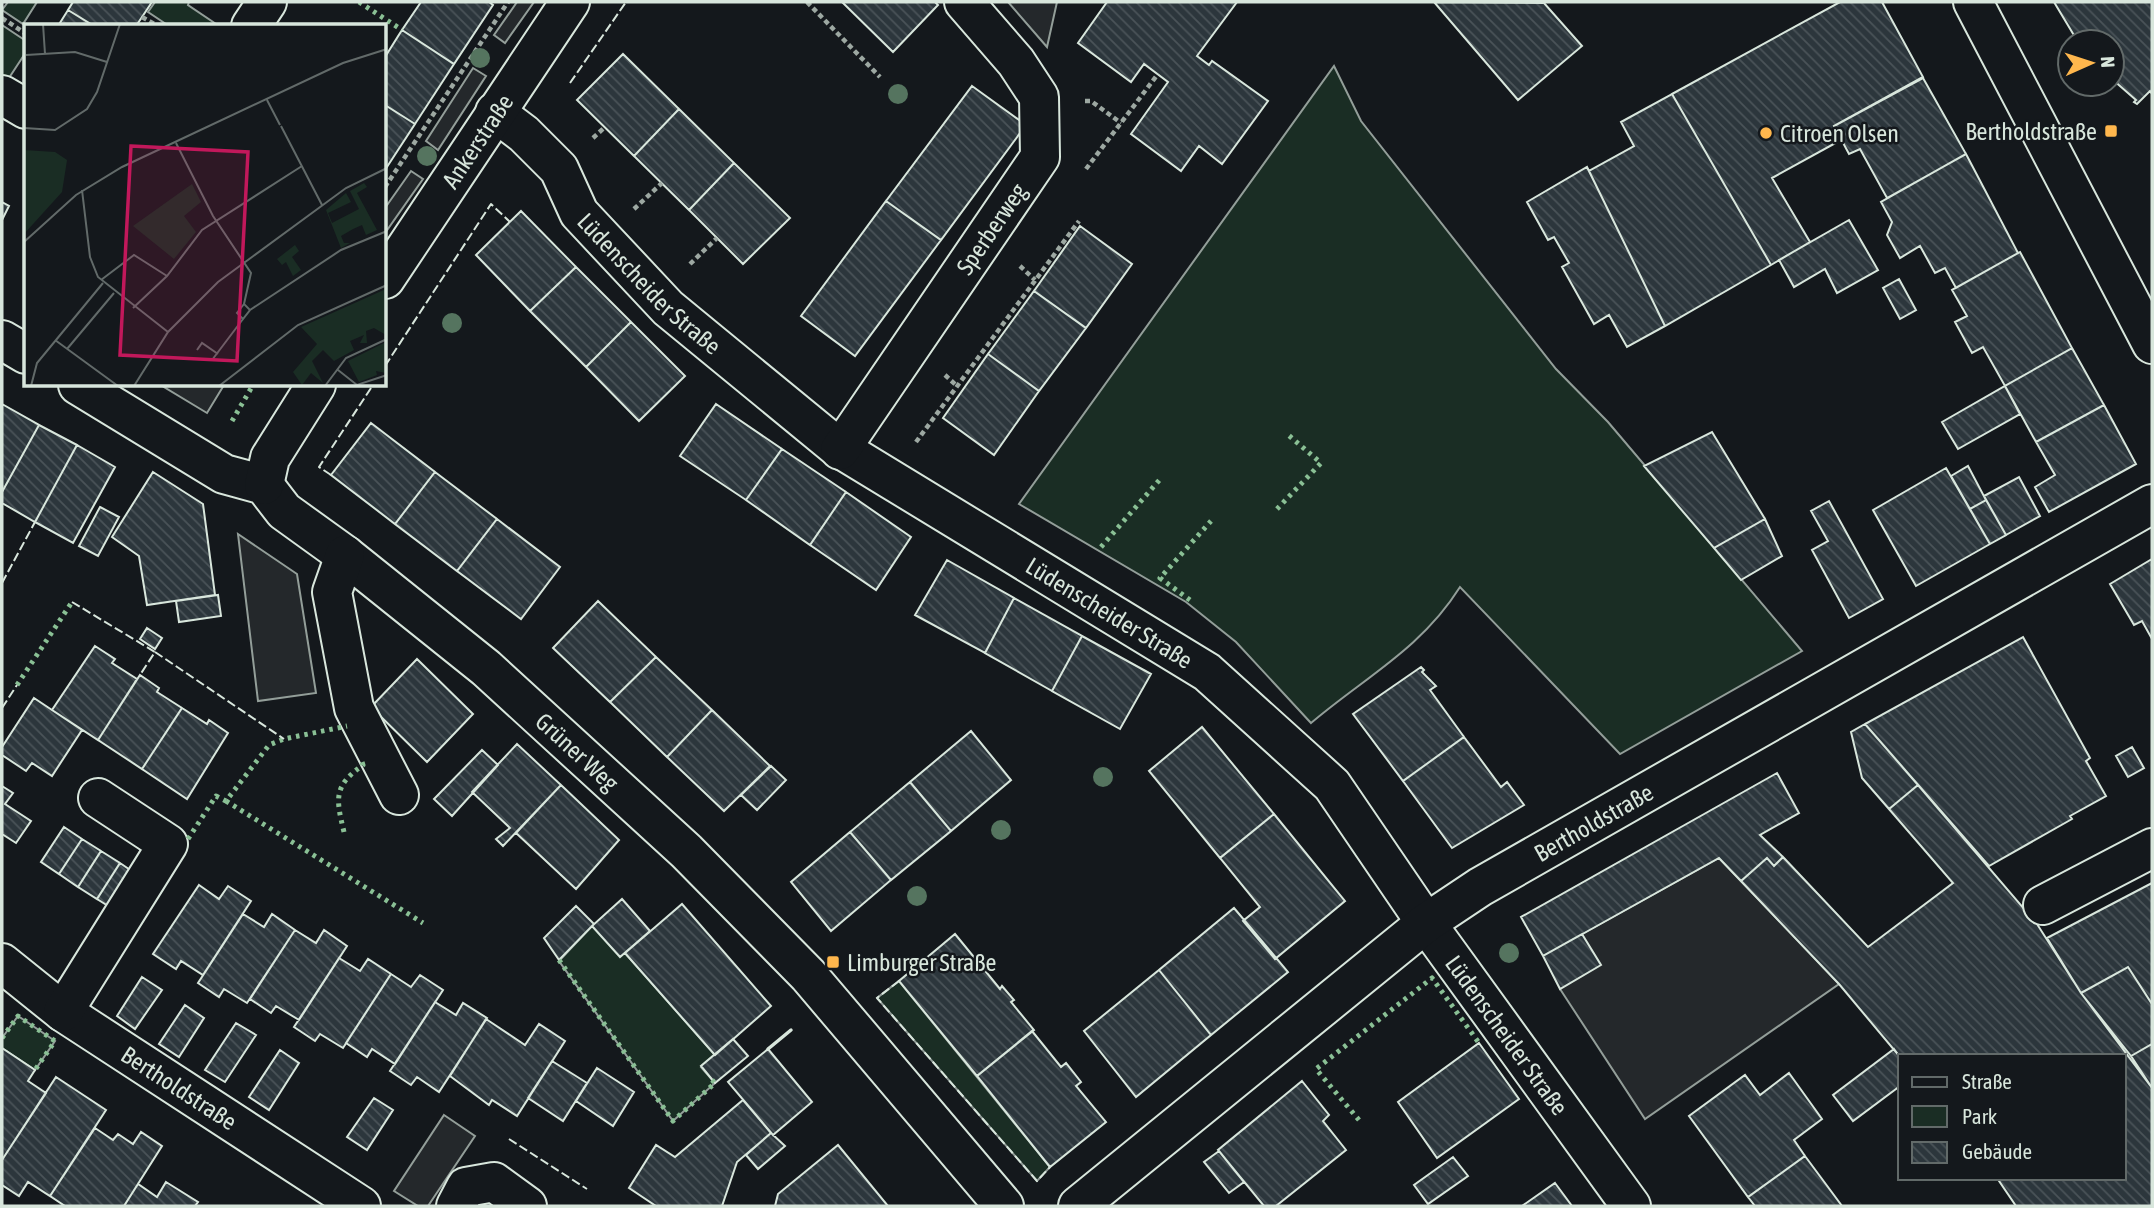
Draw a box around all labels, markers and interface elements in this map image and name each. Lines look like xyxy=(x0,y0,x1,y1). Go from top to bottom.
inset map xyxy=(24,24,387,387)
north arrow xyxy=(2056,28,2126,98)
text: N xyxy=(2097,56,2119,68)
street label: Ankerstraße xyxy=(436,89,518,193)
place label: Bertholdstraße xyxy=(1965,118,2097,145)
place label: Citroen Olsen xyxy=(1780,120,1899,147)
marker: Bertholdstraße xyxy=(2103,123,2119,139)
marker: Citroen Olsen xyxy=(1758,125,1774,141)
street label: Sperberweg xyxy=(951,177,1032,279)
street label: Lüdenscheider Straße xyxy=(572,207,726,359)
street label: Lüdenscheider Straße xyxy=(1021,552,1198,674)
street label: Grüner Weg xyxy=(531,707,625,797)
street label: Bertholdstraße xyxy=(1529,778,1657,867)
place label: Limburger Straße xyxy=(847,949,996,976)
street label: Lüdenscheider Straße xyxy=(1440,950,1574,1120)
marker: Limburger Straße xyxy=(825,954,841,970)
street label: Bertholdstraße xyxy=(117,1040,242,1135)
legend xyxy=(1898,1054,2126,1180)
text: Straße xyxy=(1962,1069,2012,1093)
text: Park xyxy=(1962,1104,1997,1128)
text: Gebäude xyxy=(1962,1139,2032,1163)

